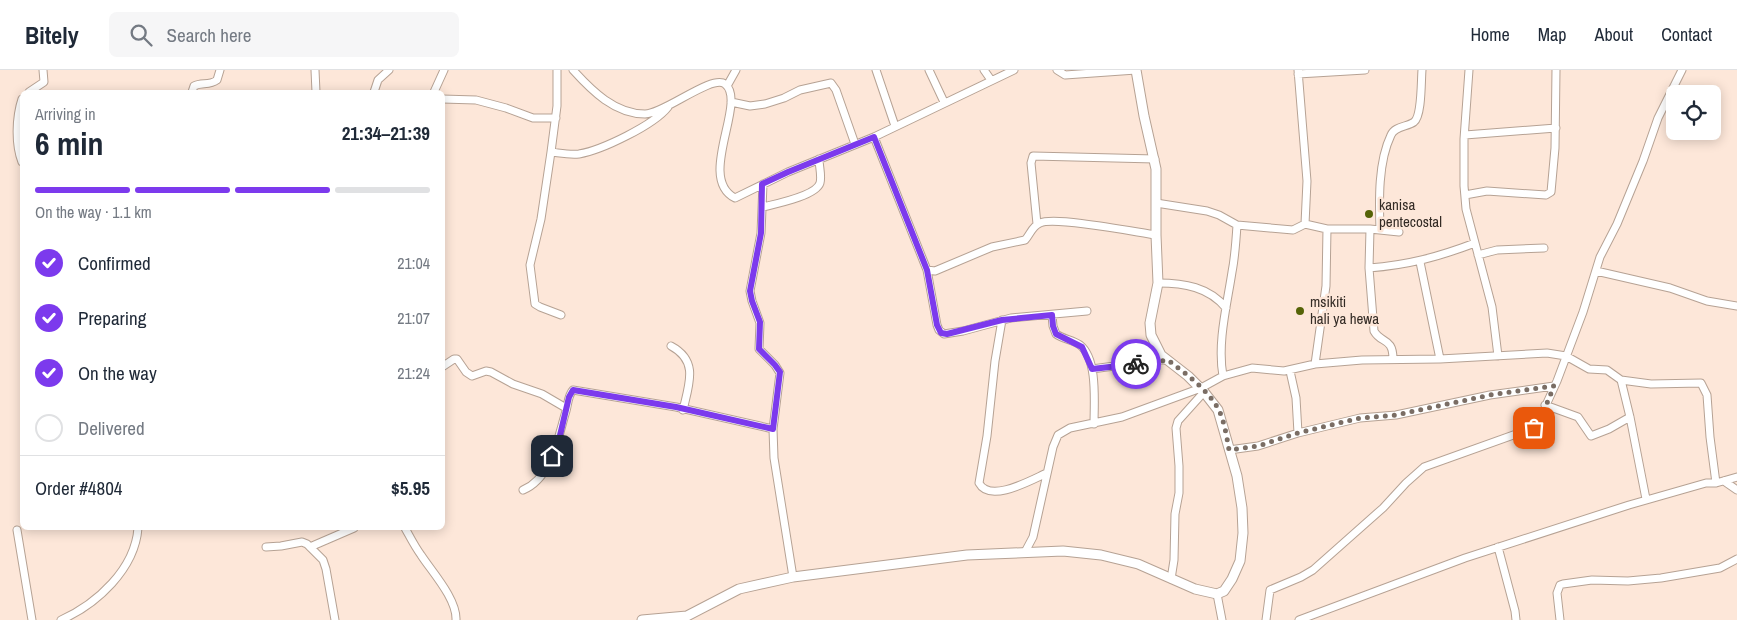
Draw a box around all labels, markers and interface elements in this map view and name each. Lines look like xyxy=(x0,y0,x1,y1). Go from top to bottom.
search box xyxy=(109,12,459,57)
text: Bitely xyxy=(25,19,79,51)
icon: search xyxy=(127,21,155,49)
text: Search here xyxy=(167,22,251,48)
text: Home xyxy=(1470,22,1510,47)
text: Map xyxy=(1538,22,1567,47)
text: About xyxy=(1595,22,1633,47)
text: Contact xyxy=(1661,22,1712,47)
map controls xyxy=(1666,85,1721,140)
button: locate xyxy=(1666,85,1721,140)
text: Arriving in xyxy=(35,103,96,125)
text: 21:34–21:39 xyxy=(342,120,430,146)
text: 6 min xyxy=(35,122,104,165)
place label: kanisa pentecostal xyxy=(1379,194,1442,232)
text: On the way · 1.1 km xyxy=(35,201,152,223)
marker: kanisa pentecostal xyxy=(1363,208,1375,220)
icon: check xyxy=(35,249,63,277)
text: Confirmed xyxy=(78,250,151,276)
text: 21:04 xyxy=(397,252,430,274)
place label: msikiti hali ya hewa xyxy=(1310,291,1379,329)
icon: check xyxy=(35,304,63,332)
text: Preparing xyxy=(78,305,146,331)
marker: msikiti hali ya hewa xyxy=(1294,305,1306,317)
text: 21:07 xyxy=(397,307,430,329)
courier xyxy=(1111,339,1161,389)
icon: bike xyxy=(1122,350,1150,378)
icon: check xyxy=(35,359,63,387)
text: On the way xyxy=(78,360,157,386)
text: 21:24 xyxy=(397,362,430,384)
pin xyxy=(1513,407,1555,449)
icon: bag xyxy=(1520,414,1548,442)
text: Delivered xyxy=(78,415,145,441)
pin xyxy=(531,435,573,477)
icon: home xyxy=(538,442,566,470)
text: Order #4804 xyxy=(35,475,122,501)
text: $5.95 xyxy=(391,475,430,501)

